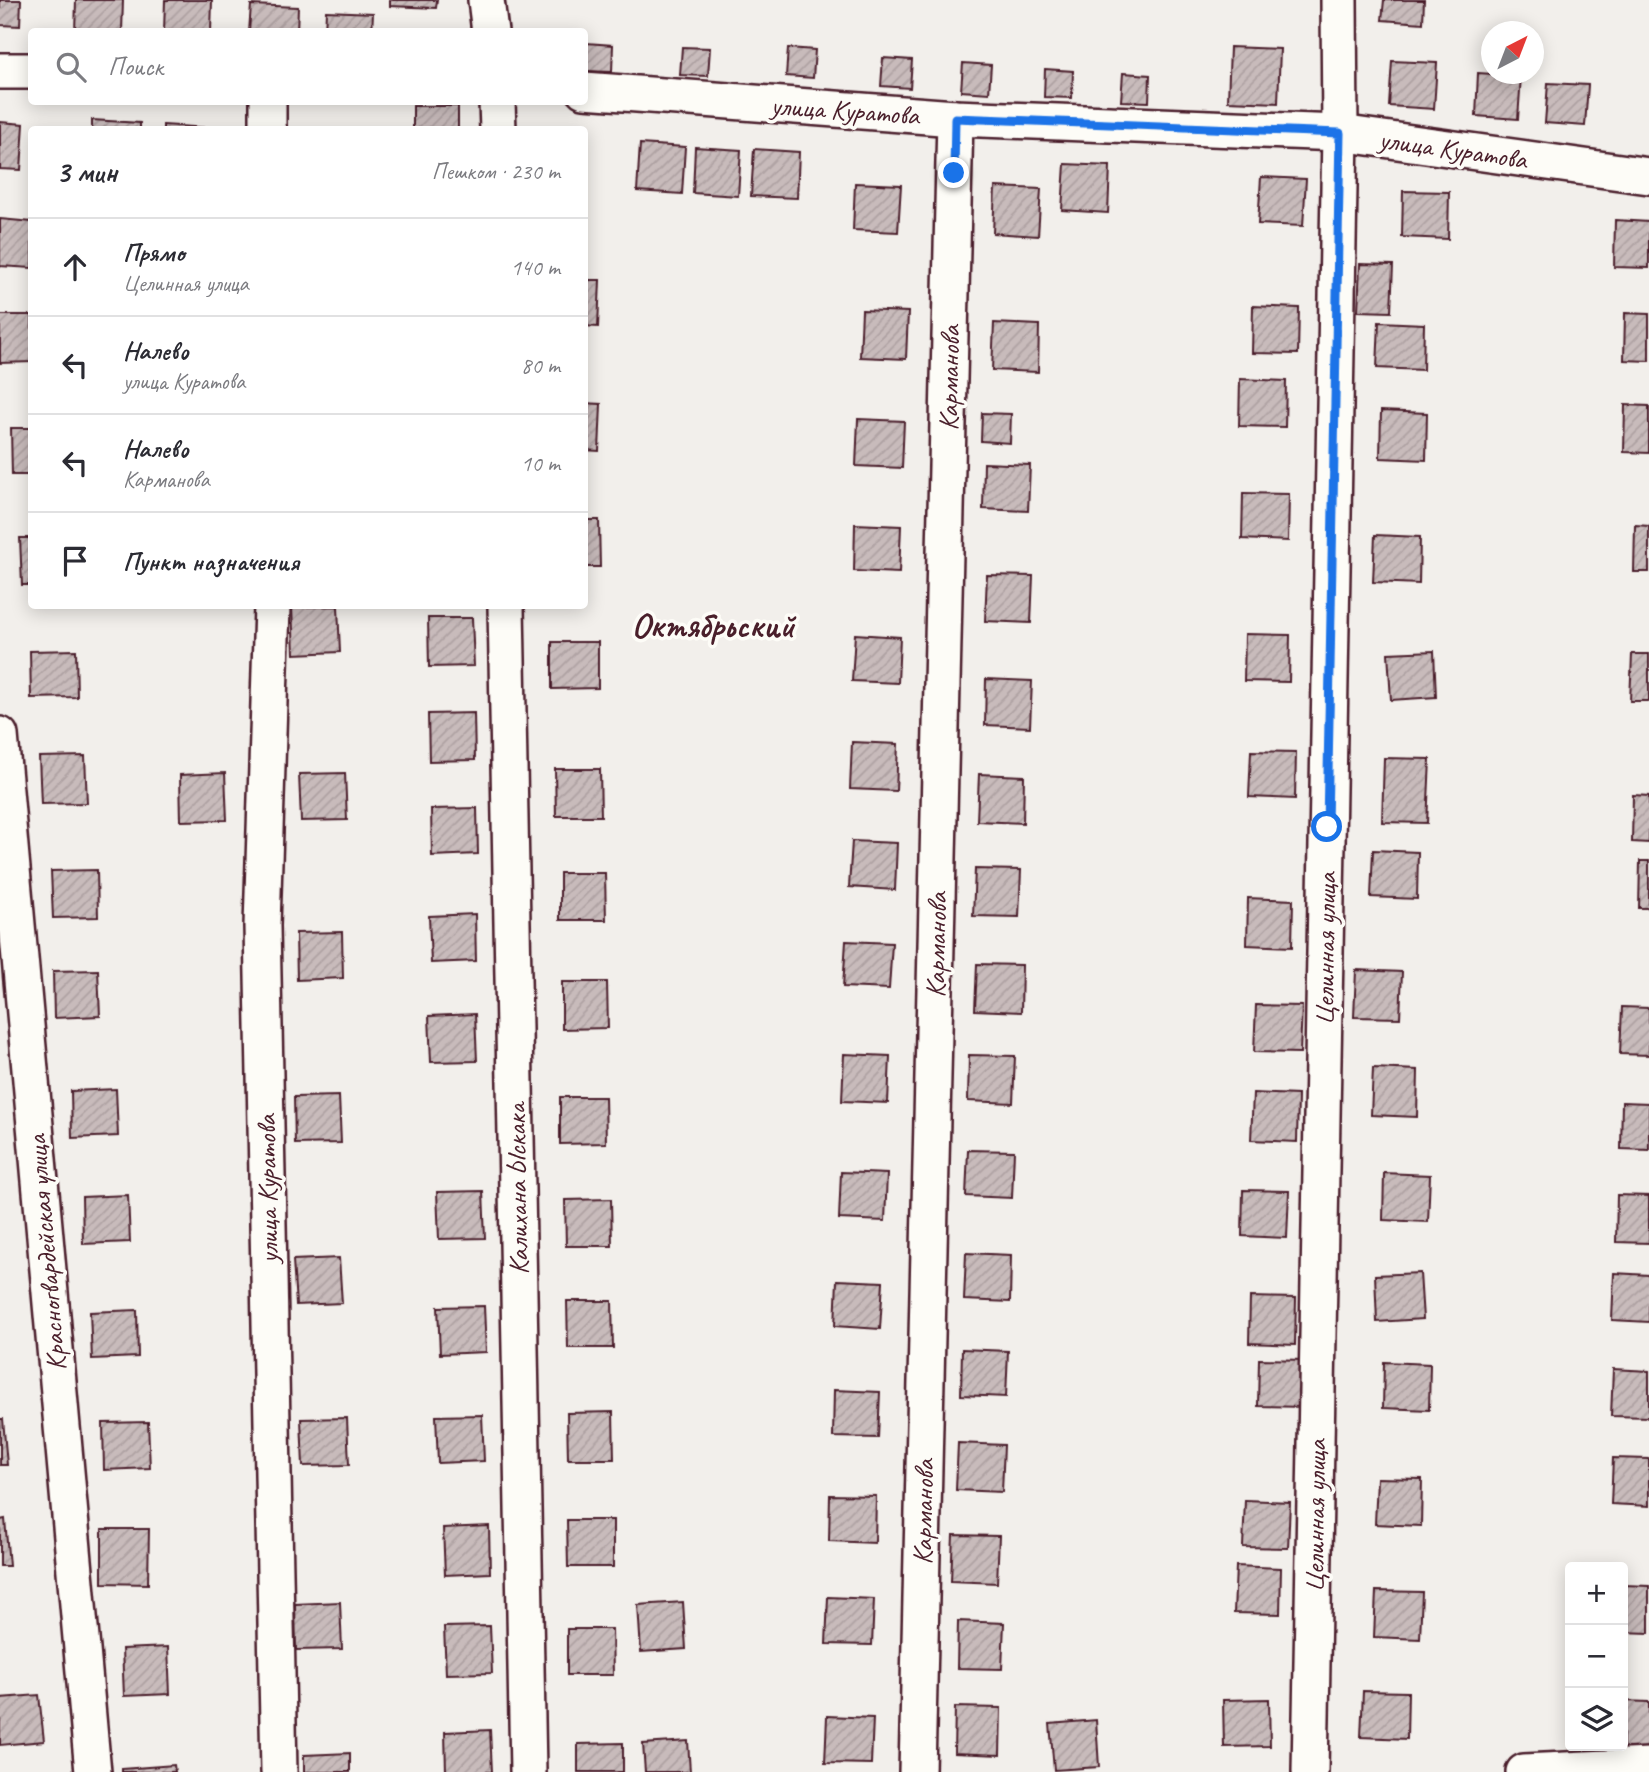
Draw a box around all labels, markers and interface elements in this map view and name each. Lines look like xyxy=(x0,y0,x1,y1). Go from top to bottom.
north arrow xyxy=(1481,21,1544,84)
search box xyxy=(28,28,588,105)
icon: search xyxy=(52,48,90,86)
text: Поиск xyxy=(108,50,163,83)
street label: улица Куратова xyxy=(768,87,922,133)
street label: улица Куратова xyxy=(1375,121,1531,177)
text: 3 мин xyxy=(56,153,117,191)
text: Пешком · 230 m xyxy=(432,157,560,186)
route end xyxy=(938,157,969,188)
text: Прямо xyxy=(123,236,185,269)
icon: ahead xyxy=(56,248,94,286)
text: 140 m xyxy=(511,253,560,282)
text: Целинная улица xyxy=(123,269,249,298)
street label: Карманова xyxy=(931,323,967,431)
text: Налево xyxy=(123,334,189,367)
icon: left xyxy=(56,346,94,384)
text: 80 m xyxy=(521,351,560,380)
text: улица Куратова xyxy=(123,367,245,396)
text: Налево xyxy=(123,432,189,465)
icon: left xyxy=(56,444,94,482)
text: 10 m xyxy=(521,449,560,478)
text: Карманова xyxy=(123,465,210,494)
icon: arrive xyxy=(56,542,94,580)
text: Пункт назначения xyxy=(123,545,299,578)
district label: Октябрьский xyxy=(632,603,797,648)
route start xyxy=(1311,811,1342,842)
street label: Целинная улица xyxy=(1306,870,1344,1026)
street label: Карманова xyxy=(918,890,954,998)
street label: Калихана Ыскака xyxy=(498,1100,536,1275)
street label: улица Куратова xyxy=(248,1113,286,1266)
street label: Красногвардейская улица xyxy=(18,1132,74,1372)
street label: Целинная улица xyxy=(1296,1437,1334,1593)
street label: Карманова xyxy=(905,1457,941,1565)
map controls xyxy=(1565,1562,1628,1751)
button: + xyxy=(1565,1562,1628,1625)
button: − xyxy=(1565,1625,1628,1688)
button: layers xyxy=(1565,1688,1628,1751)

